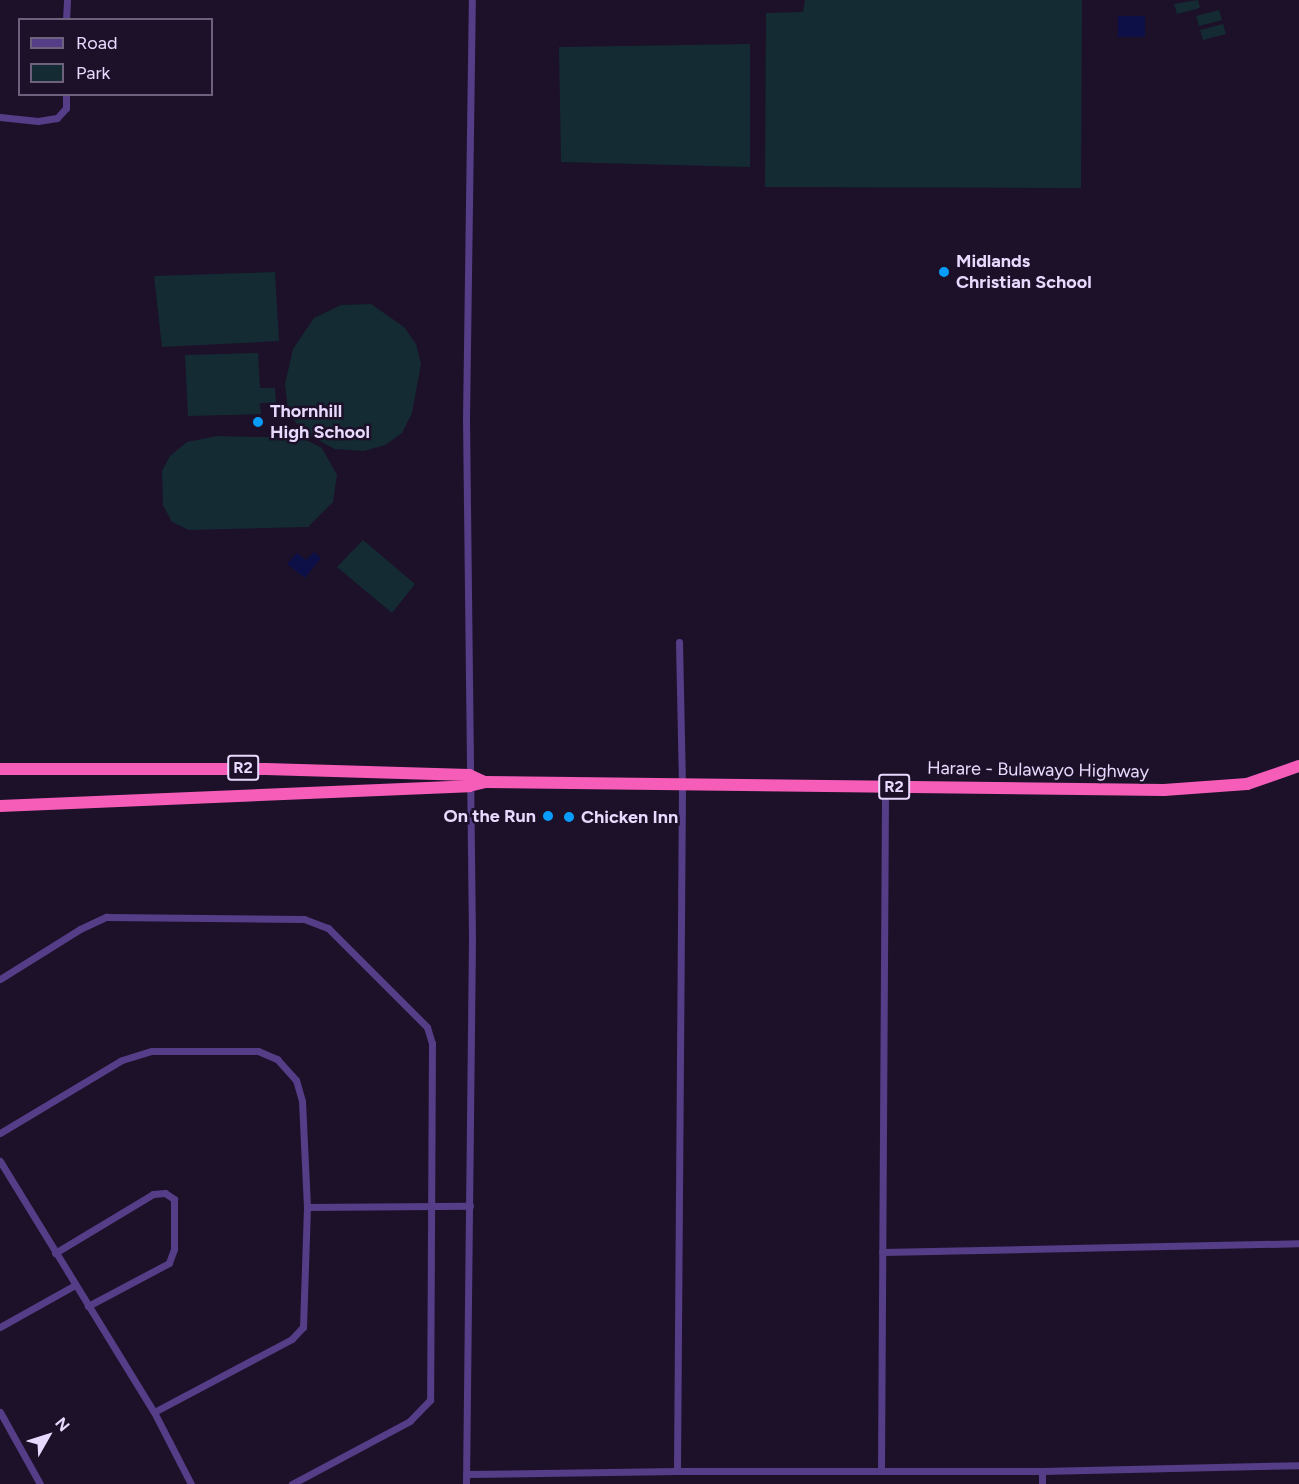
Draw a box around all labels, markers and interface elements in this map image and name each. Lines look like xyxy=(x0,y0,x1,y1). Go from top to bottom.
legend xyxy=(18,18,213,96)
text: Road xyxy=(76,32,117,54)
text: Park xyxy=(76,62,110,84)
place label: Midlands Christian School xyxy=(956,251,1092,294)
marker: Midlands Christian School xyxy=(937,265,951,279)
place label: Thornhill High School xyxy=(270,401,370,444)
marker: Thornhill High School xyxy=(251,415,265,429)
road number: R2 xyxy=(226,755,260,781)
street label: Harare - Bulawayo Highway xyxy=(927,757,1149,783)
road number: R2 xyxy=(878,774,910,800)
place label: On the Run xyxy=(444,805,536,827)
place label: Chicken Inn xyxy=(581,806,678,828)
marker: On the Run xyxy=(541,809,555,823)
marker: Chicken Inn xyxy=(562,810,576,824)
north arrow xyxy=(18,1406,78,1466)
text: N xyxy=(51,1414,74,1435)

